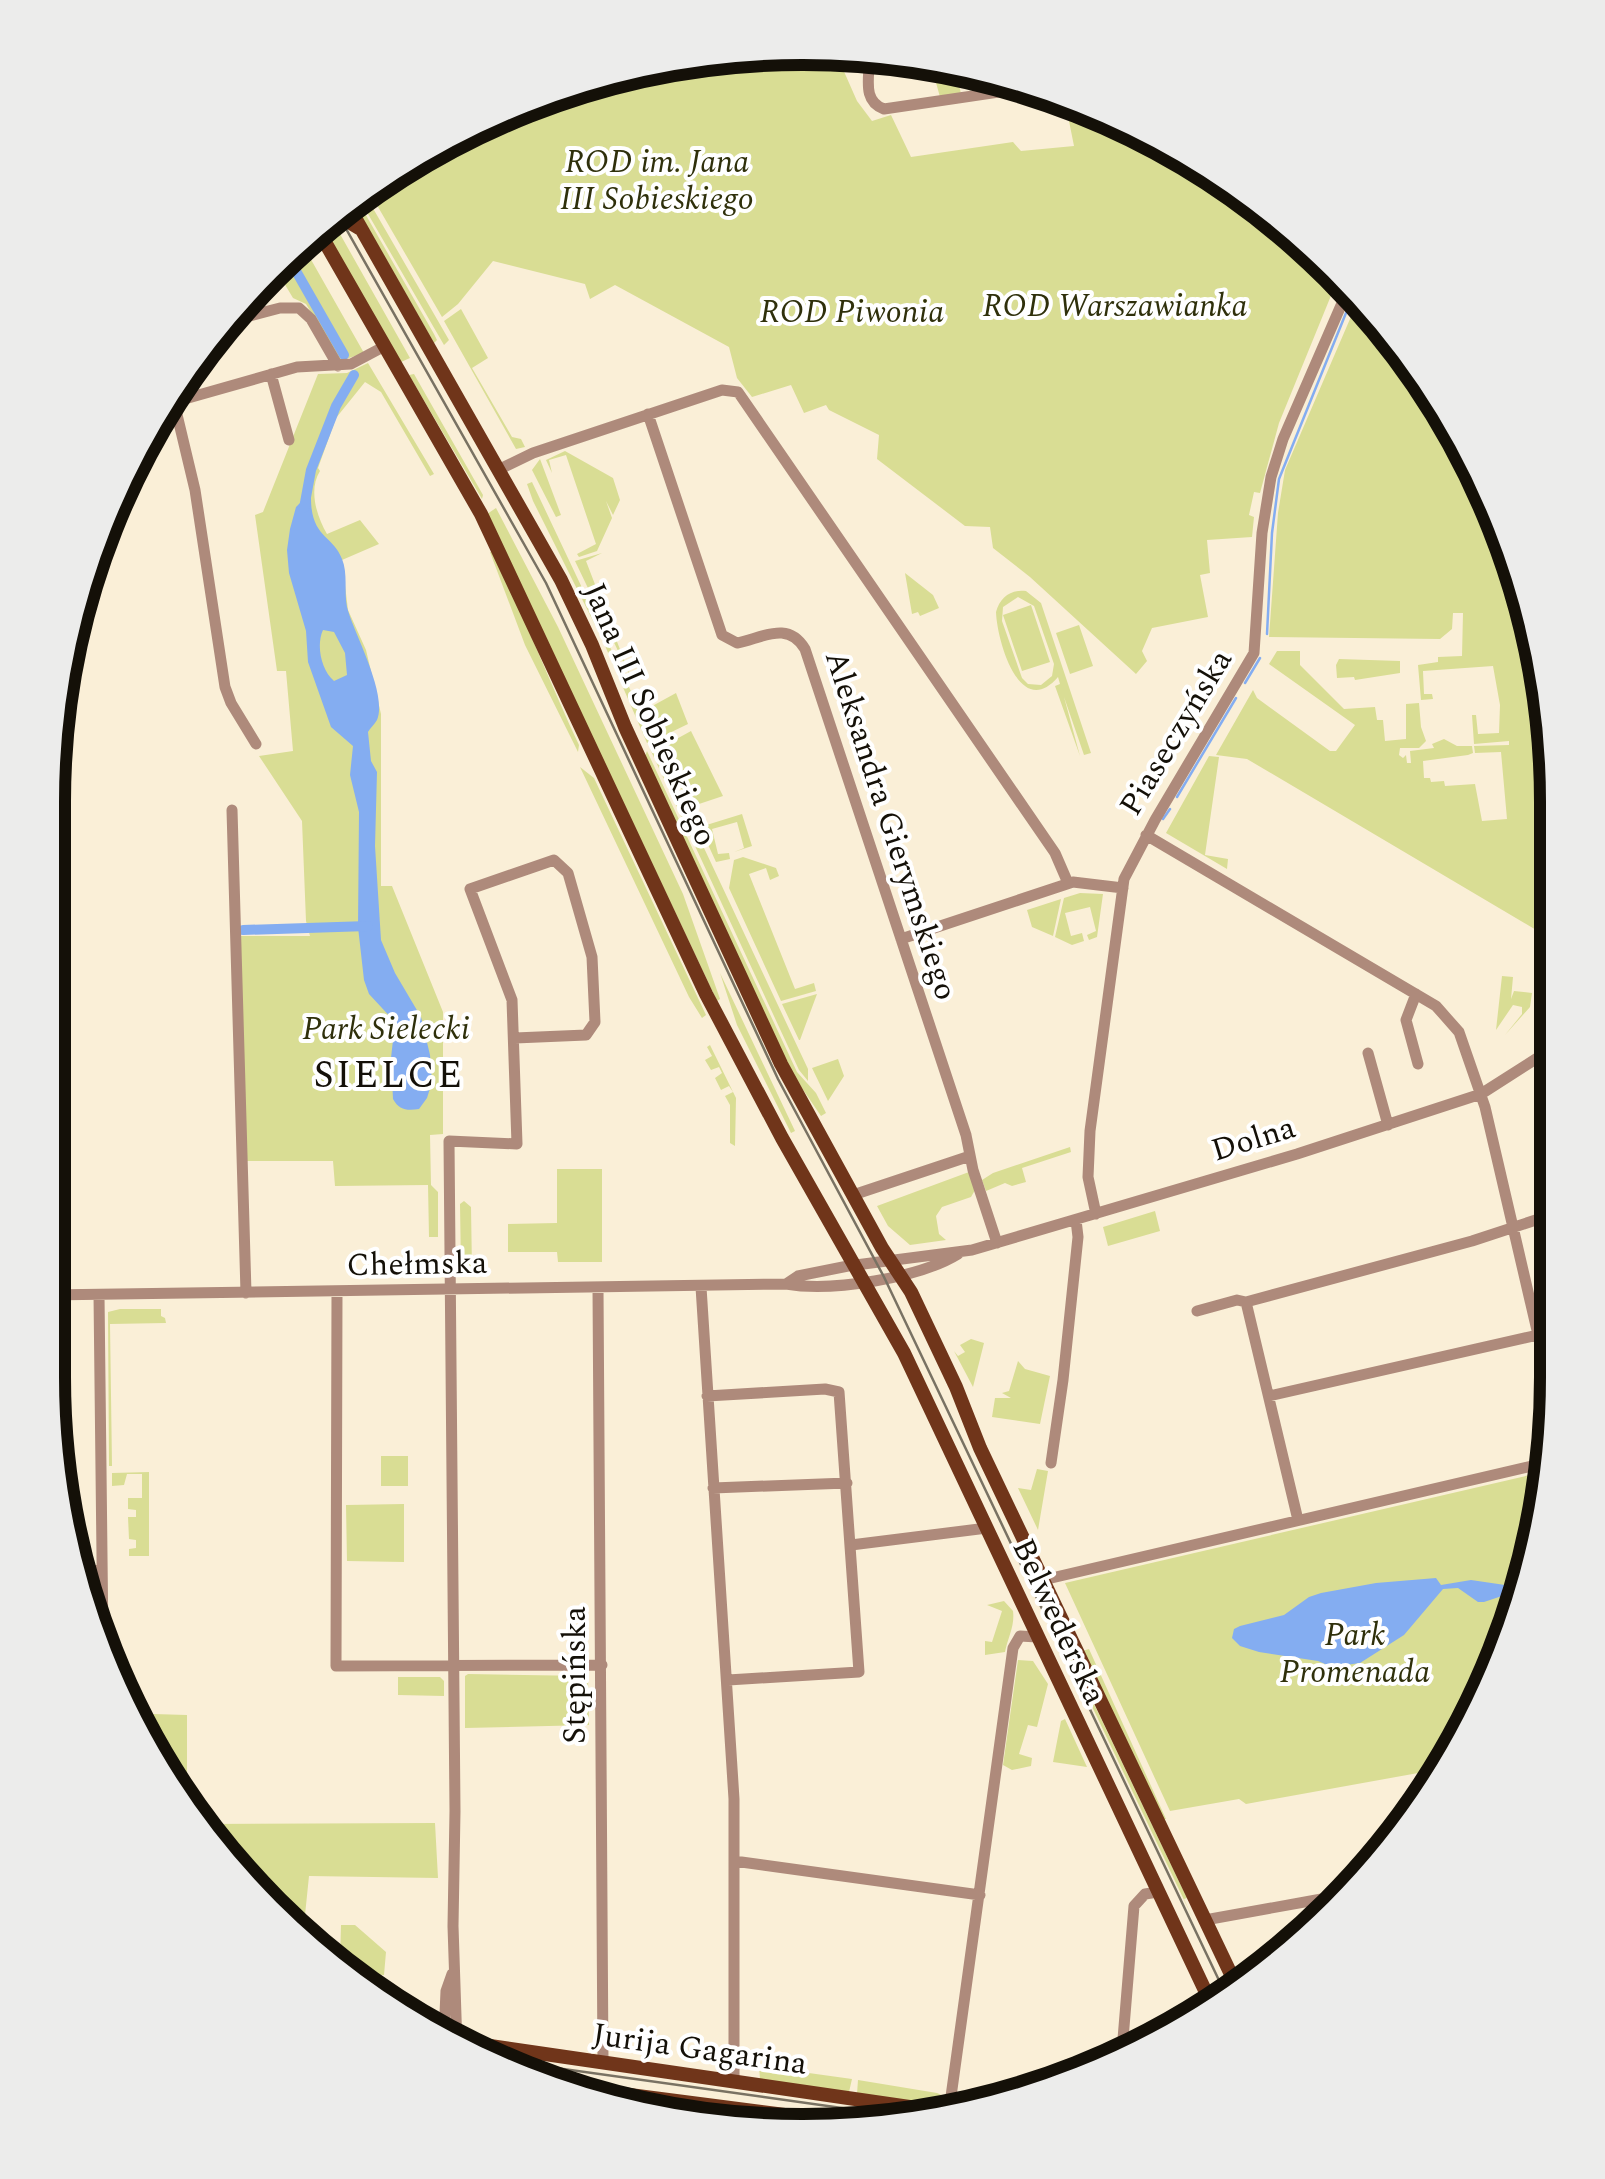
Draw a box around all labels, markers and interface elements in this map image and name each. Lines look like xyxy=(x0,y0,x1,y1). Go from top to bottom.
park label: ROD im. Jana III Sobieskiego xyxy=(560,138,754,224)
park label: ROD Warszawianka xyxy=(982,282,1248,331)
park label: ROD Piwonia xyxy=(760,288,944,337)
street label: Jana III Sobieskiego xyxy=(570,575,730,854)
street label: Piaseczyńska xyxy=(1107,640,1246,826)
street label: Aleksandra Gierymskiego xyxy=(811,644,970,1007)
park label: Park Sielecki xyxy=(302,1005,470,1054)
district label: SIELCE xyxy=(313,1047,465,1105)
street label: Dolna xyxy=(1205,1103,1302,1175)
street label: Chełmska xyxy=(346,1239,488,1290)
street label: Belwederska xyxy=(999,1530,1119,1713)
street label: Stępińska xyxy=(551,1606,600,1744)
park label: Park Promenada xyxy=(1280,1611,1430,1697)
street label: Jurija Gagarina xyxy=(589,2010,811,2089)

